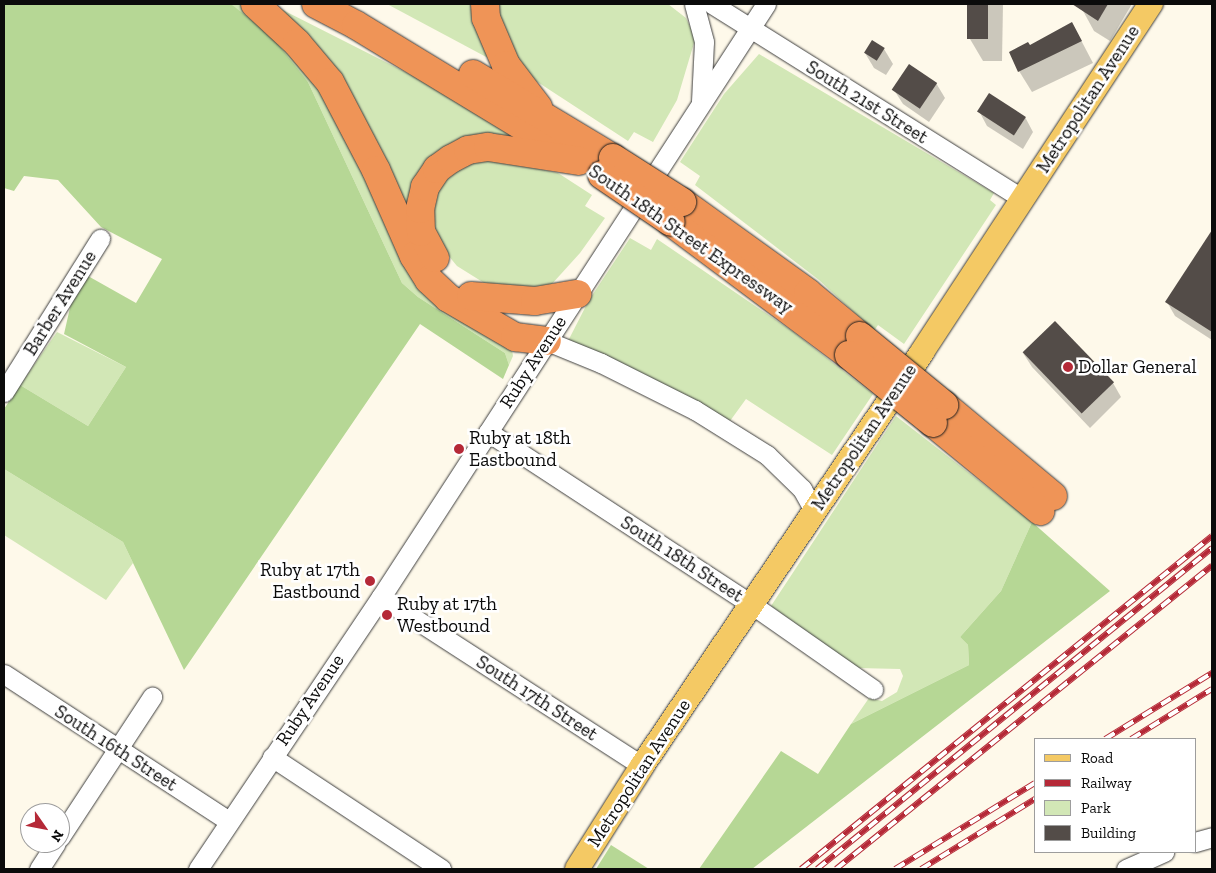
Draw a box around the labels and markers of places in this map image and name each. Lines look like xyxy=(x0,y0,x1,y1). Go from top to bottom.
place label: Dollar General xyxy=(1078,356,1197,378)
marker: Dollar General xyxy=(1062,361,1074,373)
place label: Ruby at 18th Eastbound xyxy=(469,427,571,471)
marker: Ruby at 18th Eastbound xyxy=(453,443,465,455)
place label: Ruby at 17th Eastbound xyxy=(260,559,360,603)
marker: Ruby at 17th Eastbound xyxy=(364,575,376,587)
place label: Ruby at 17th Westbound xyxy=(397,593,497,637)
marker: Ruby at 17th Westbound xyxy=(381,609,393,621)

